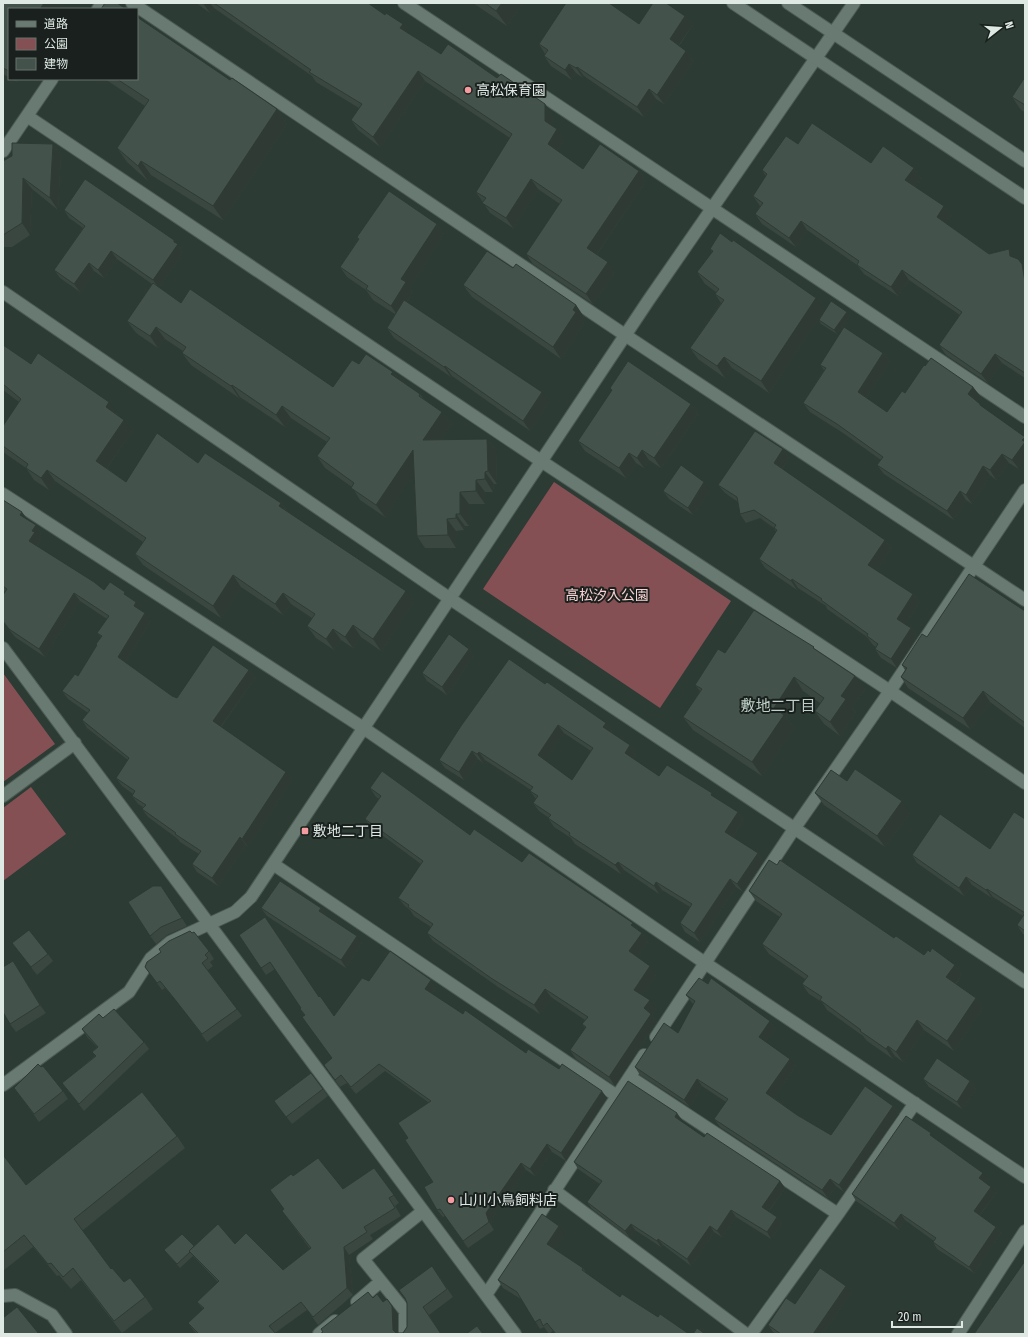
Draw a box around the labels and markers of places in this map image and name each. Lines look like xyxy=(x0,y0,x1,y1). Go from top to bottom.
place label: 高松保育園 xyxy=(476,82,546,99)
marker: 高松保育園 xyxy=(463,85,473,95)
place label: 敷地二丁目 xyxy=(313,823,383,840)
marker: 敷地二丁目 xyxy=(300,826,310,836)
place label: 山川小鳥飼料店 xyxy=(459,1192,557,1209)
marker: 山川小鳥飼料店 xyxy=(446,1195,456,1205)

